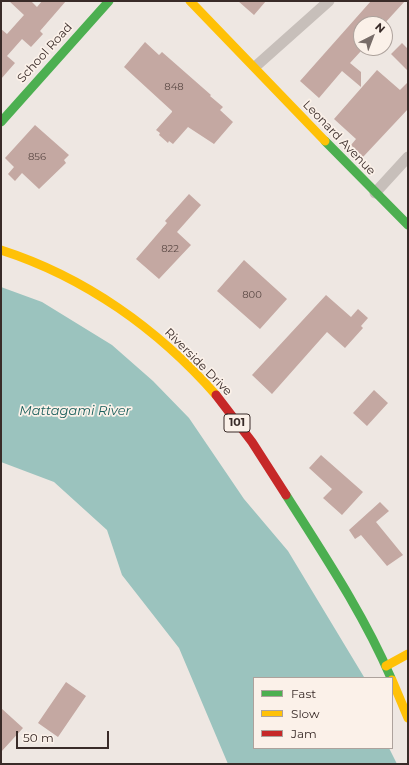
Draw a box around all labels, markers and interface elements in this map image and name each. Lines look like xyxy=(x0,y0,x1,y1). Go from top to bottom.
north arrow xyxy=(353,16,393,56)
street label: School Road xyxy=(15,20,75,86)
text: N xyxy=(372,20,388,36)
house number: 848 xyxy=(164,81,184,93)
street label: Leonard Avenue xyxy=(300,98,378,178)
house number: 856 xyxy=(28,151,46,163)
house number: 822 xyxy=(161,243,179,255)
house number: 800 xyxy=(242,289,262,301)
street label: Riverside Drive xyxy=(161,325,235,399)
water label: Mattagami River xyxy=(19,403,131,419)
road number: 101 xyxy=(224,414,250,432)
legend xyxy=(253,677,393,749)
text: Fast xyxy=(291,686,316,701)
text: Slow xyxy=(291,706,320,721)
scale bar xyxy=(18,723,111,749)
text: Jam xyxy=(291,726,317,741)
text: 50 m xyxy=(23,730,54,745)

